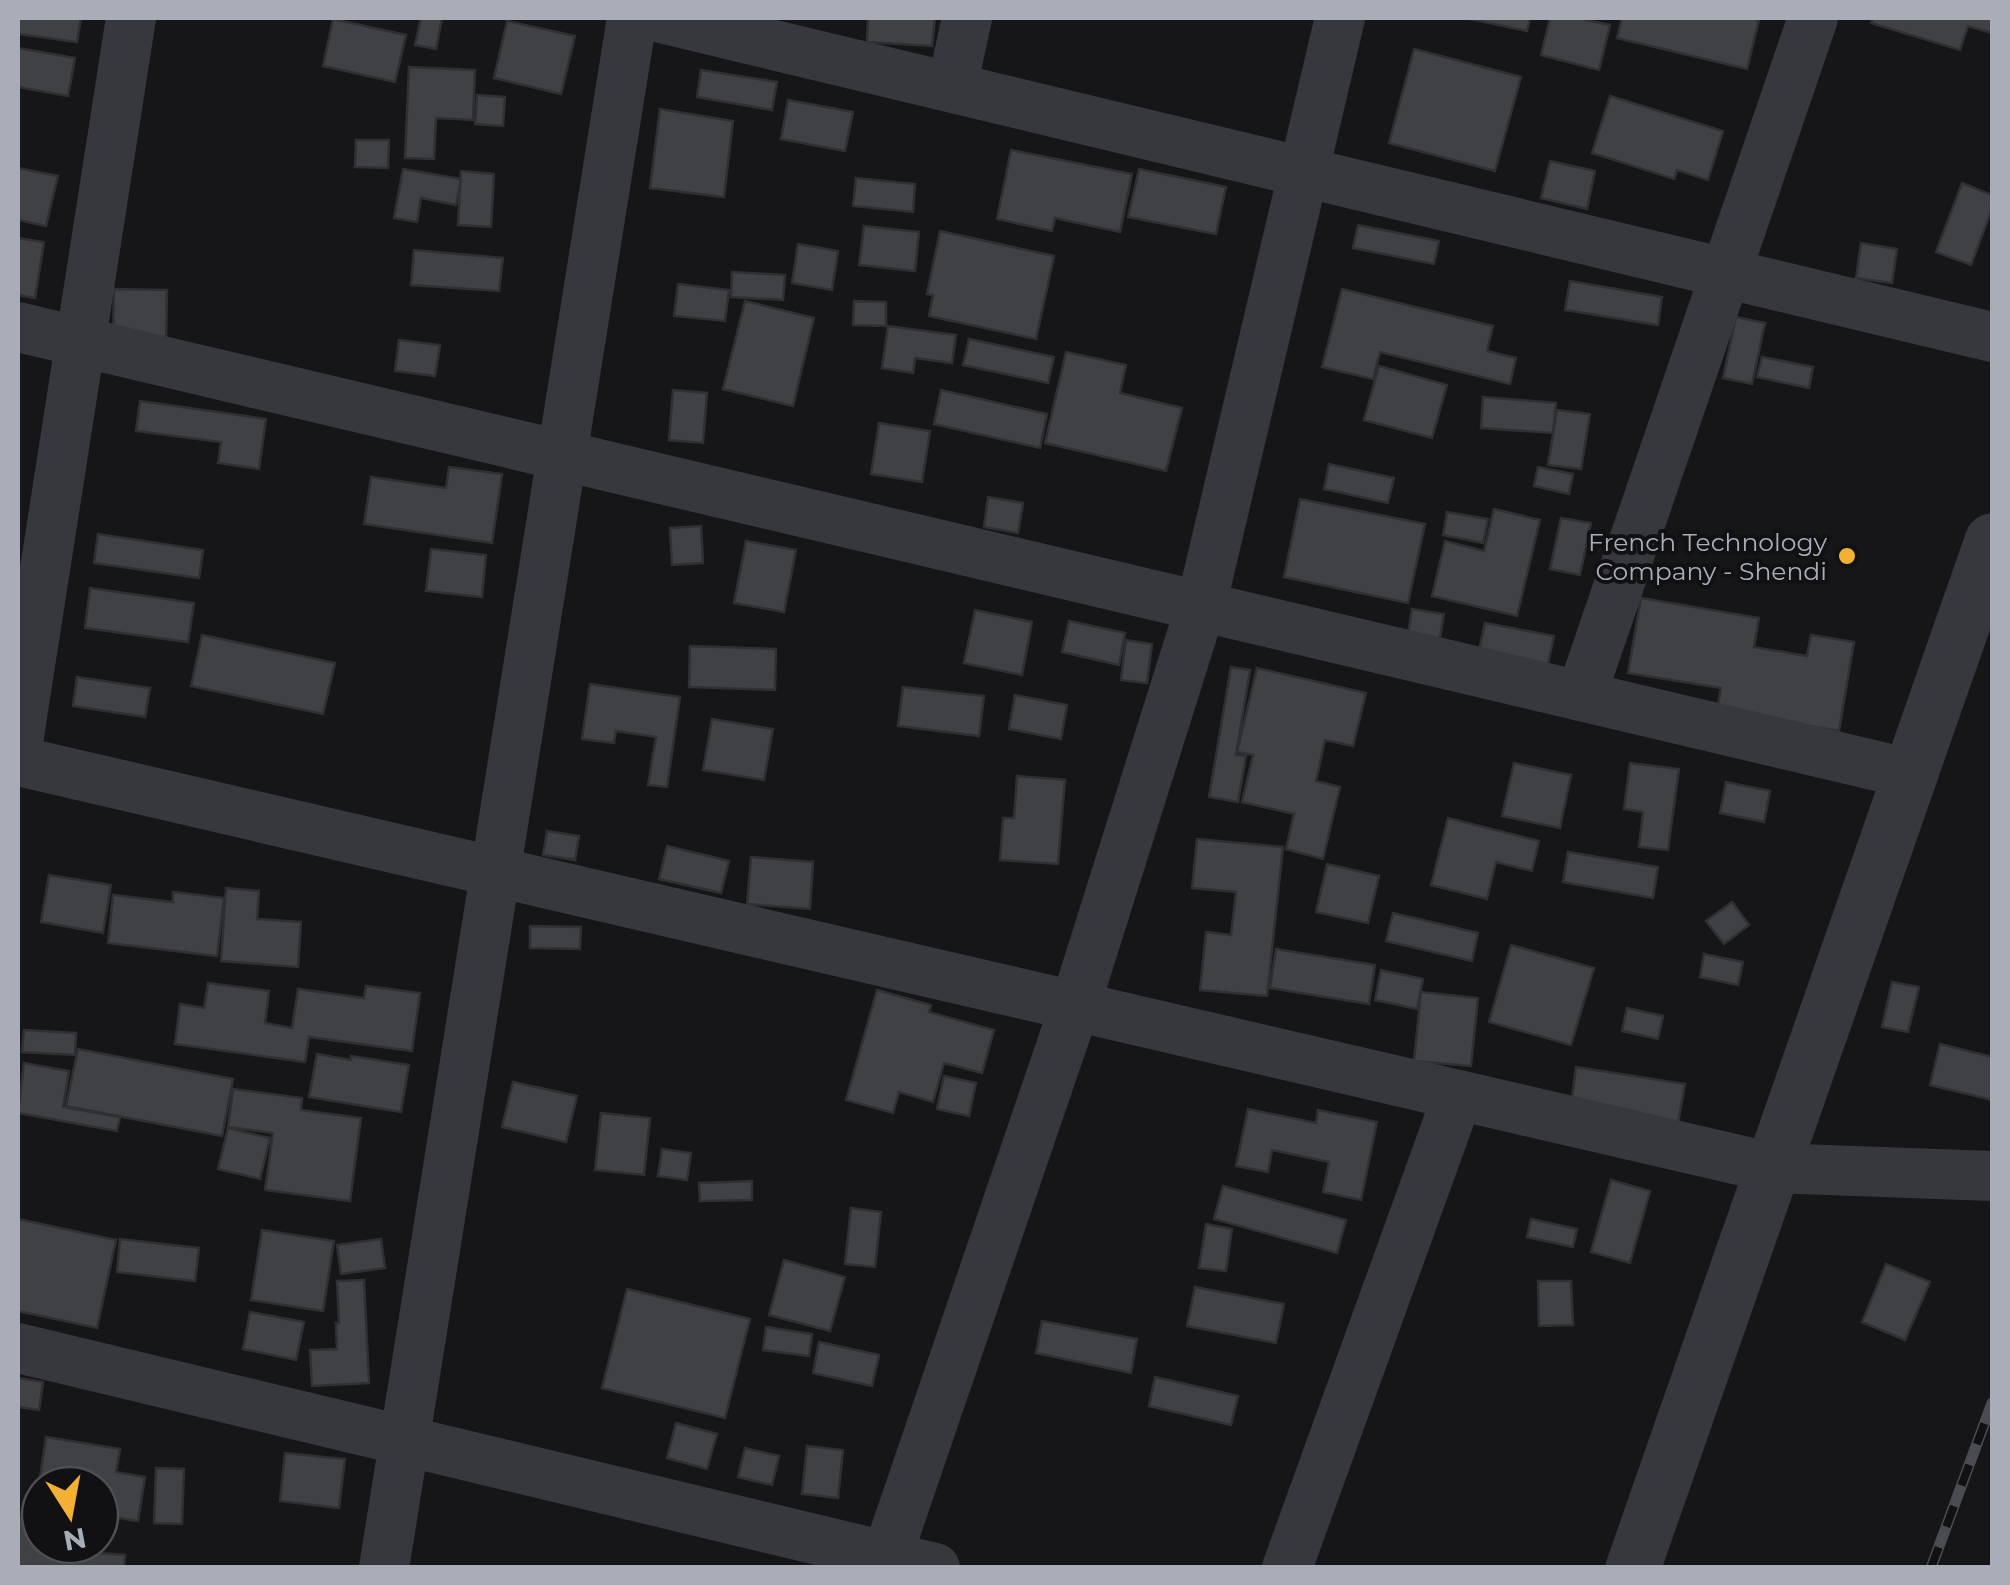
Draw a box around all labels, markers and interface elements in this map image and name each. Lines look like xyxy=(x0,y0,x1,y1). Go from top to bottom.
place label: French Technology Company - Shendi xyxy=(1588,527,1827,586)
marker: French Technology Company - Shendi xyxy=(1836,545,1858,567)
north arrow xyxy=(20,1465,120,1565)
text: N xyxy=(60,1521,89,1558)

